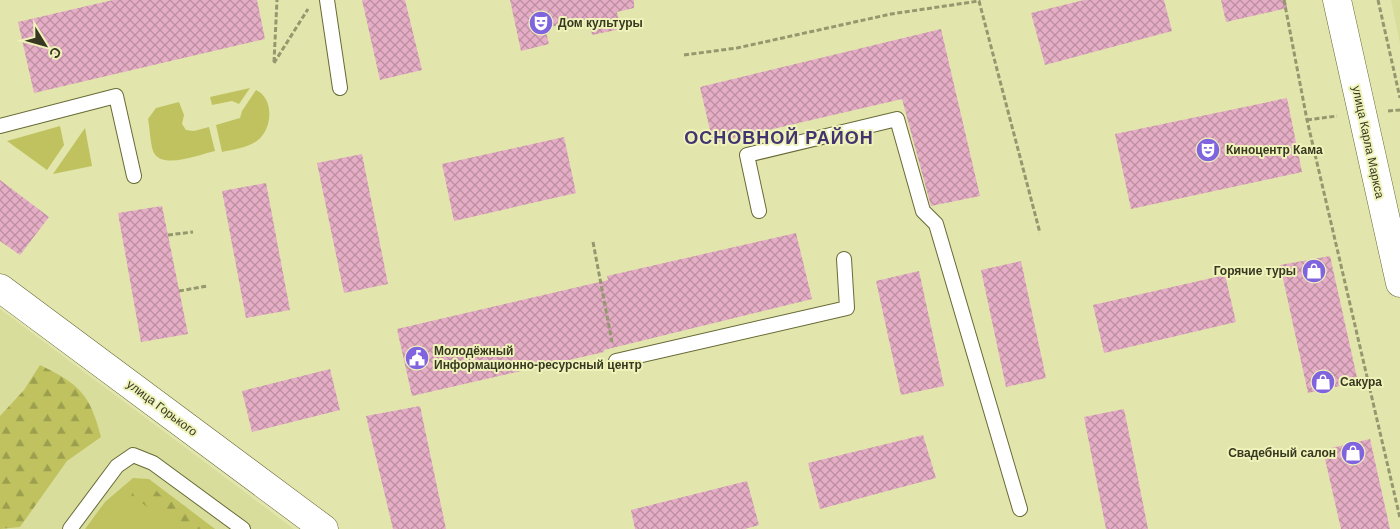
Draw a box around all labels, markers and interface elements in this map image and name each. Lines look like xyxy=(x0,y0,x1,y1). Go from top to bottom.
theatre icon: Дом культуры xyxy=(528,10,554,36)
place label: Дом культуры xyxy=(558,16,643,30)
north arrow xyxy=(20,20,70,70)
text: С xyxy=(46,44,65,62)
street label: улица Карла Маркса xyxy=(1349,84,1387,200)
district label: ОСНОВНОЙ РАЙОН xyxy=(684,127,874,148)
theatre icon: Киноцентр Кама xyxy=(1195,137,1221,163)
place label: Киноцентр Кама xyxy=(1226,143,1323,157)
shop icon: Горячие туры xyxy=(1301,258,1327,284)
place label: Горячие туры xyxy=(1214,264,1296,278)
place label: Молодёжный Информационно-ресурсный центр xyxy=(434,344,642,372)
public building icon: Молодёжный Информационно-ресурсный центр xyxy=(404,345,430,371)
shop icon: Сакура xyxy=(1310,369,1336,395)
place label: Сакура xyxy=(1340,375,1382,389)
street label: улица Горького xyxy=(124,377,200,439)
shop icon: Свадебный салон xyxy=(1340,440,1366,466)
place label: Свадебный салон xyxy=(1228,446,1336,460)

